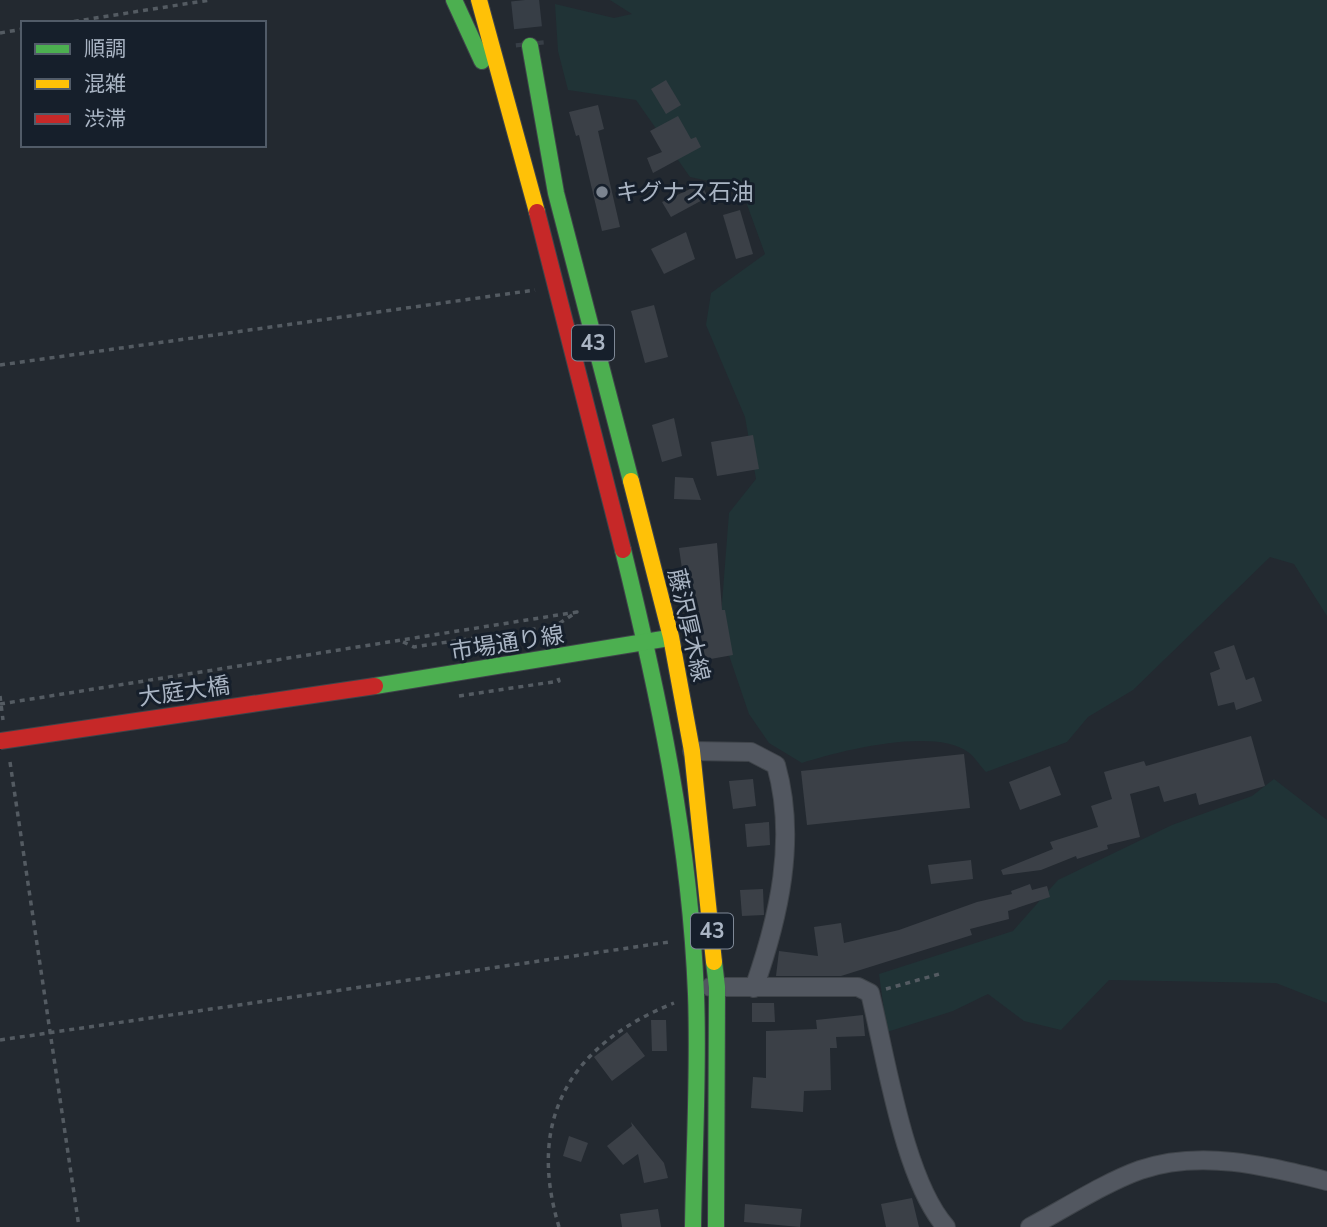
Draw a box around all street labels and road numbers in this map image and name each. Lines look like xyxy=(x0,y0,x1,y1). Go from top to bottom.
road number: 43 xyxy=(572,326,614,360)
street label: 藤沢厚木線 xyxy=(660,566,717,685)
street label: 市場通り線 xyxy=(448,619,566,668)
street label: 大庭大橋 xyxy=(136,670,232,713)
road number: 43 xyxy=(691,914,733,948)

